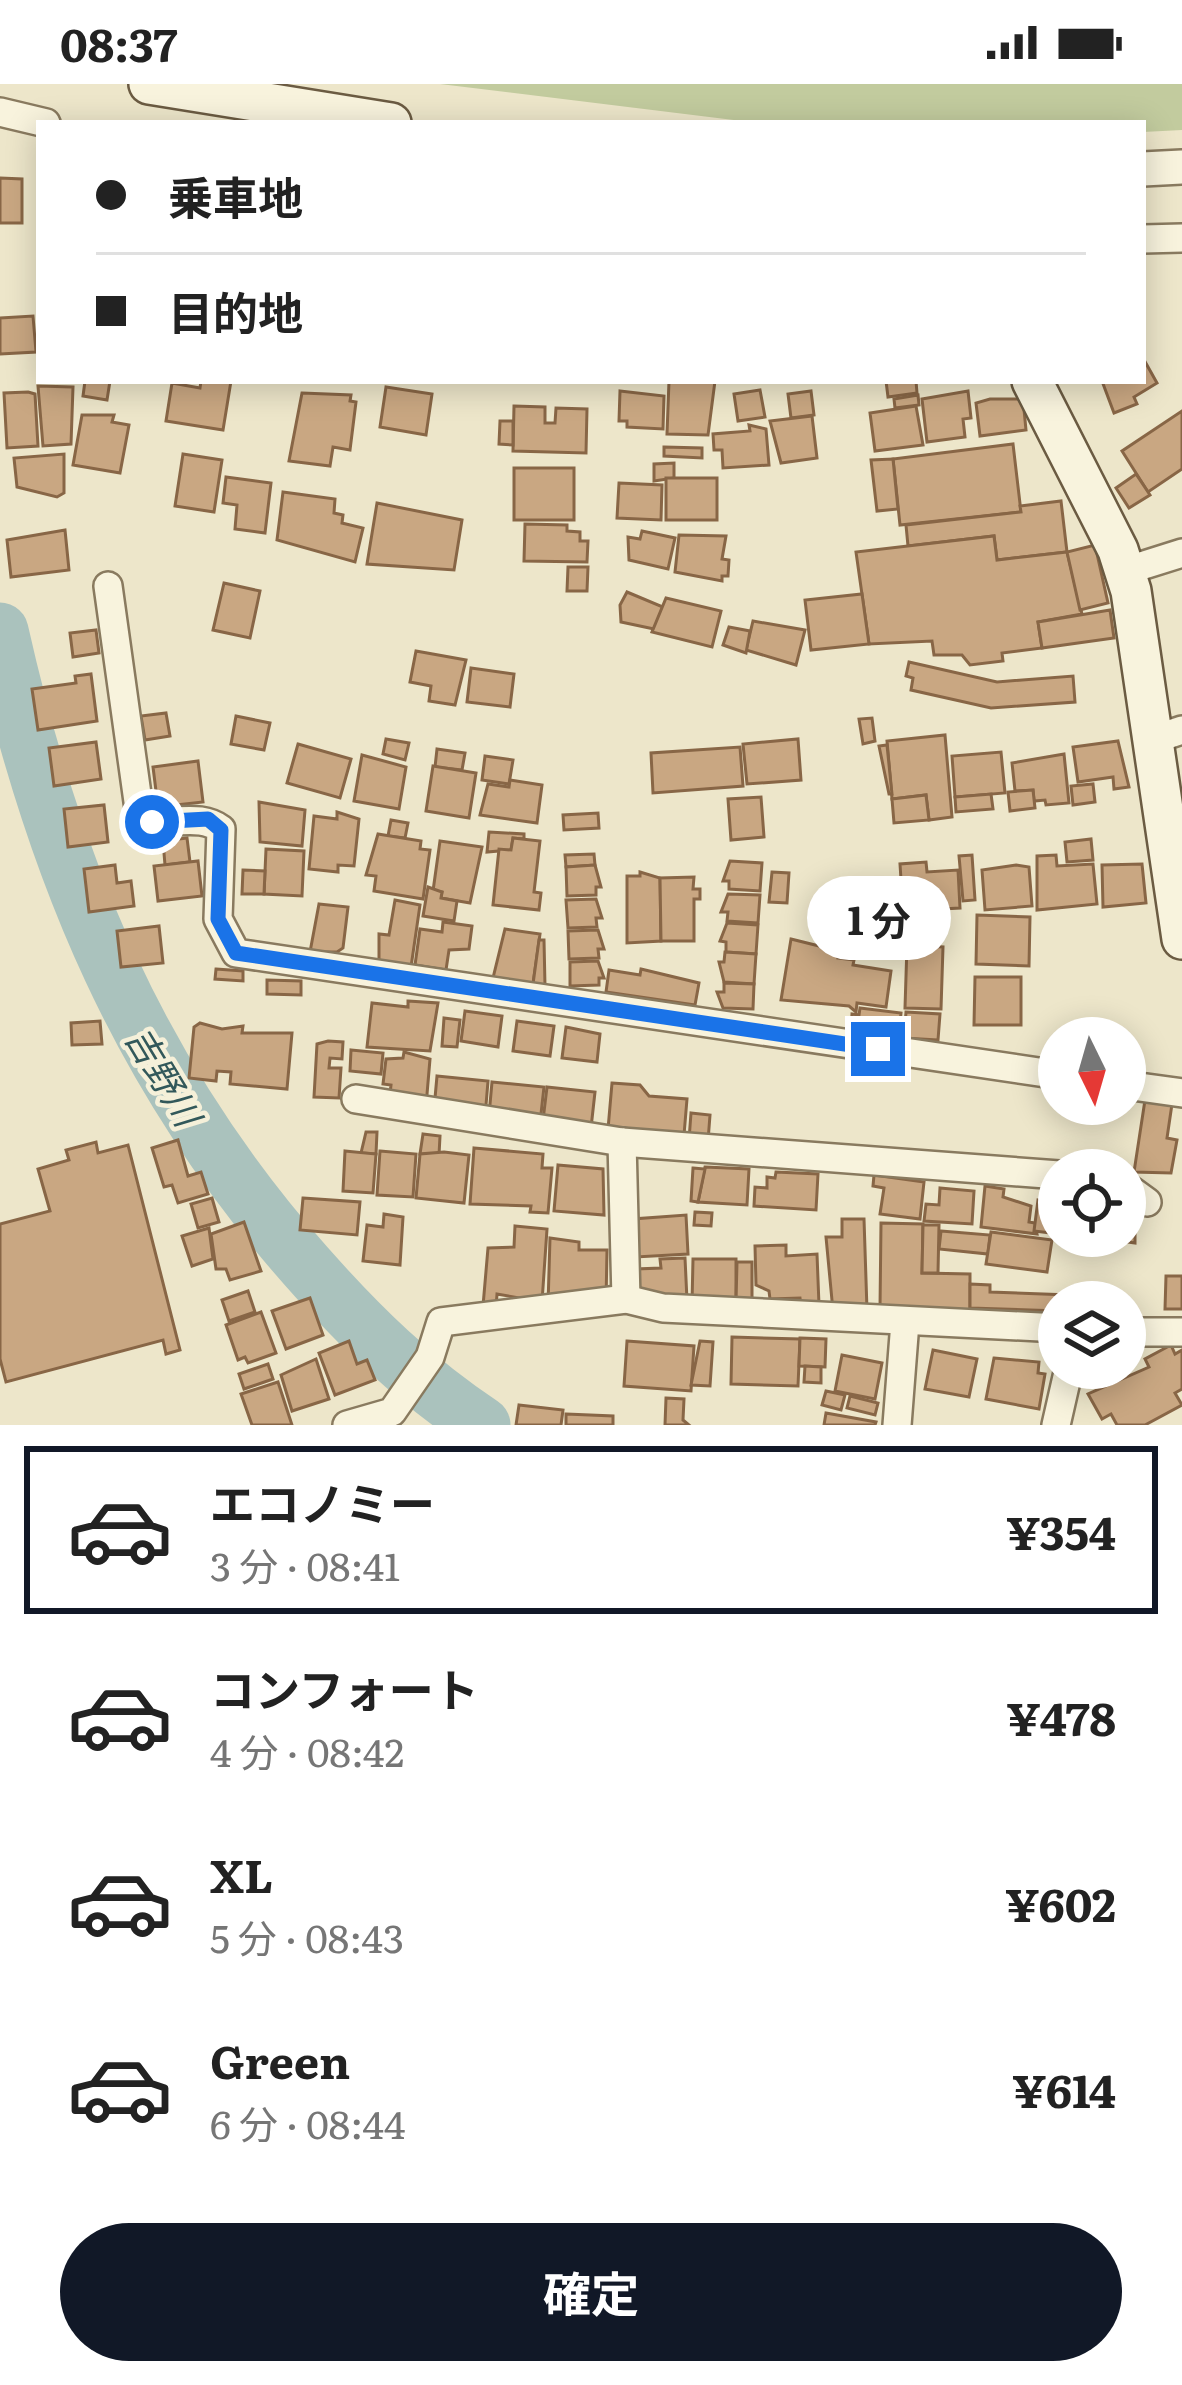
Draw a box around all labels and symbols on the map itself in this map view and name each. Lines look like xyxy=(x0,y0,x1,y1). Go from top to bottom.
route start xyxy=(125,795,179,849)
callout: 1 分 xyxy=(806,875,950,959)
water label: 吉野川 xyxy=(114,1015,218,1138)
north arrow xyxy=(1038,1017,1146,1125)
route end xyxy=(851,1022,905,1076)

